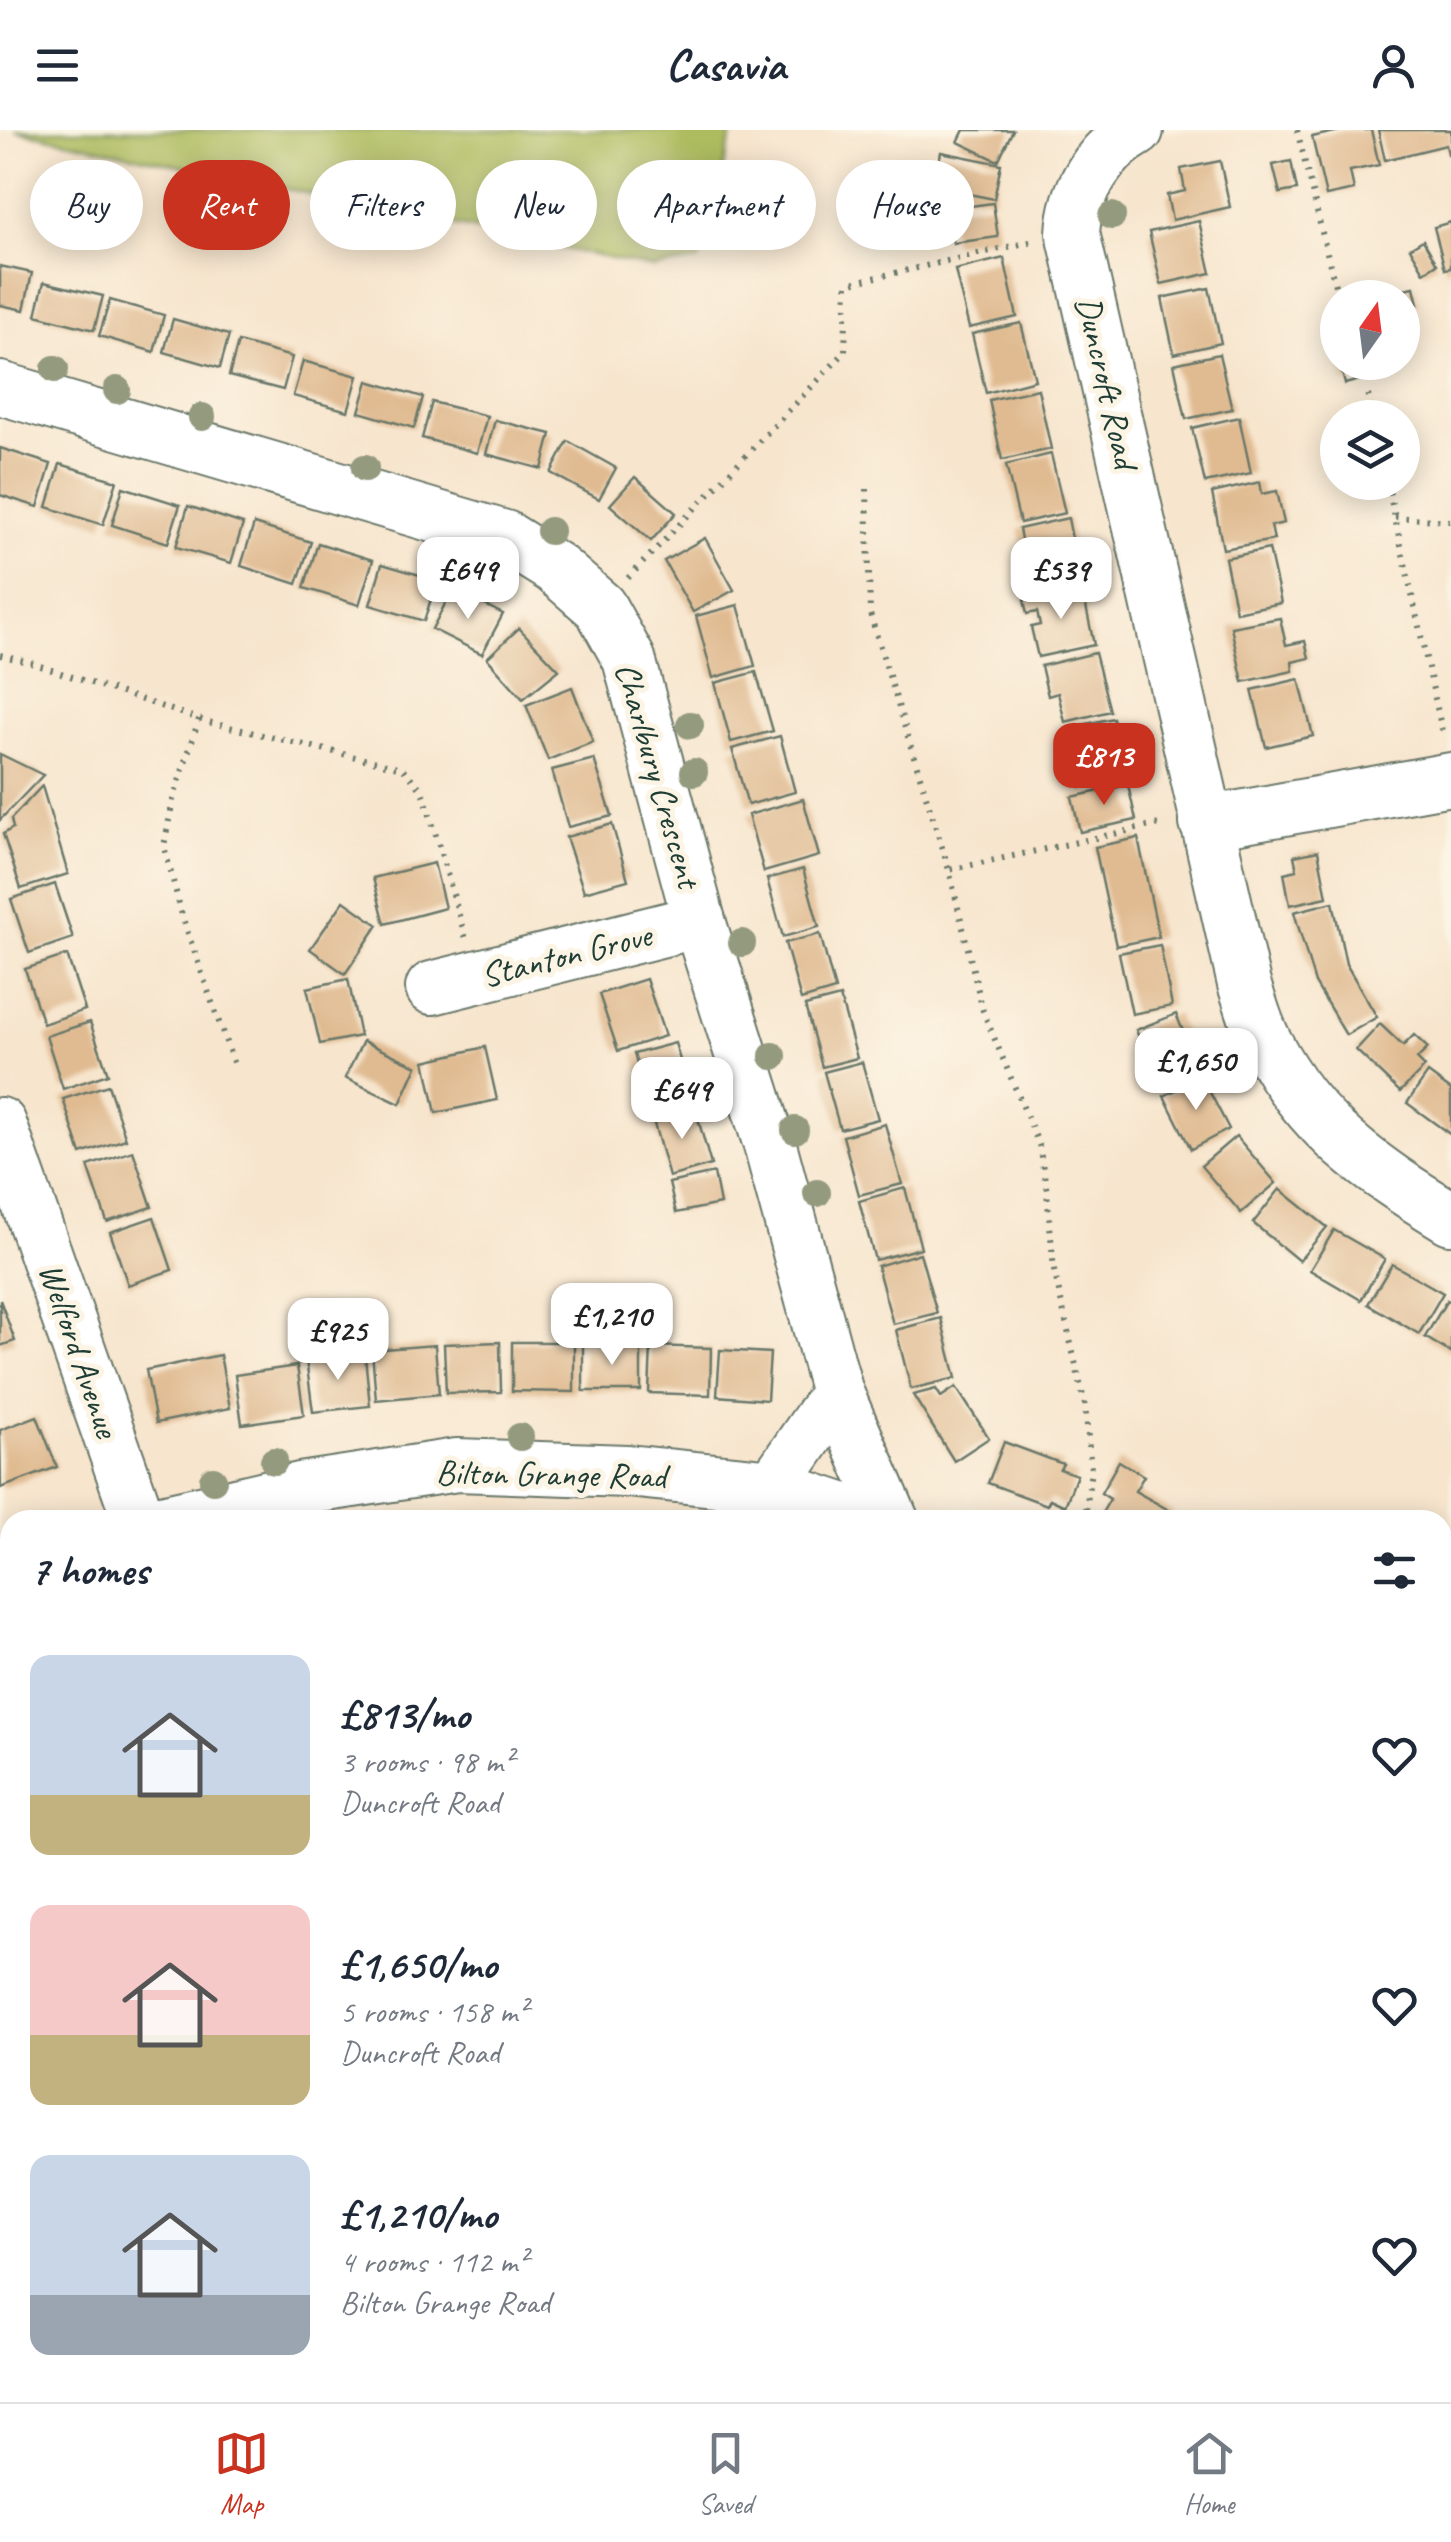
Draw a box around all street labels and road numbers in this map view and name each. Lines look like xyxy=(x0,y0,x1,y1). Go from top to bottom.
street label: Duncroft Road xyxy=(1065,292,1150,477)
street label: Charlbury Crescent xyxy=(604,657,713,896)
street label: Stanton Grove xyxy=(476,912,658,998)
street label: Welford Avenue xyxy=(28,1257,131,1445)
street label: Bilton Grange Road xyxy=(436,1449,672,1499)

